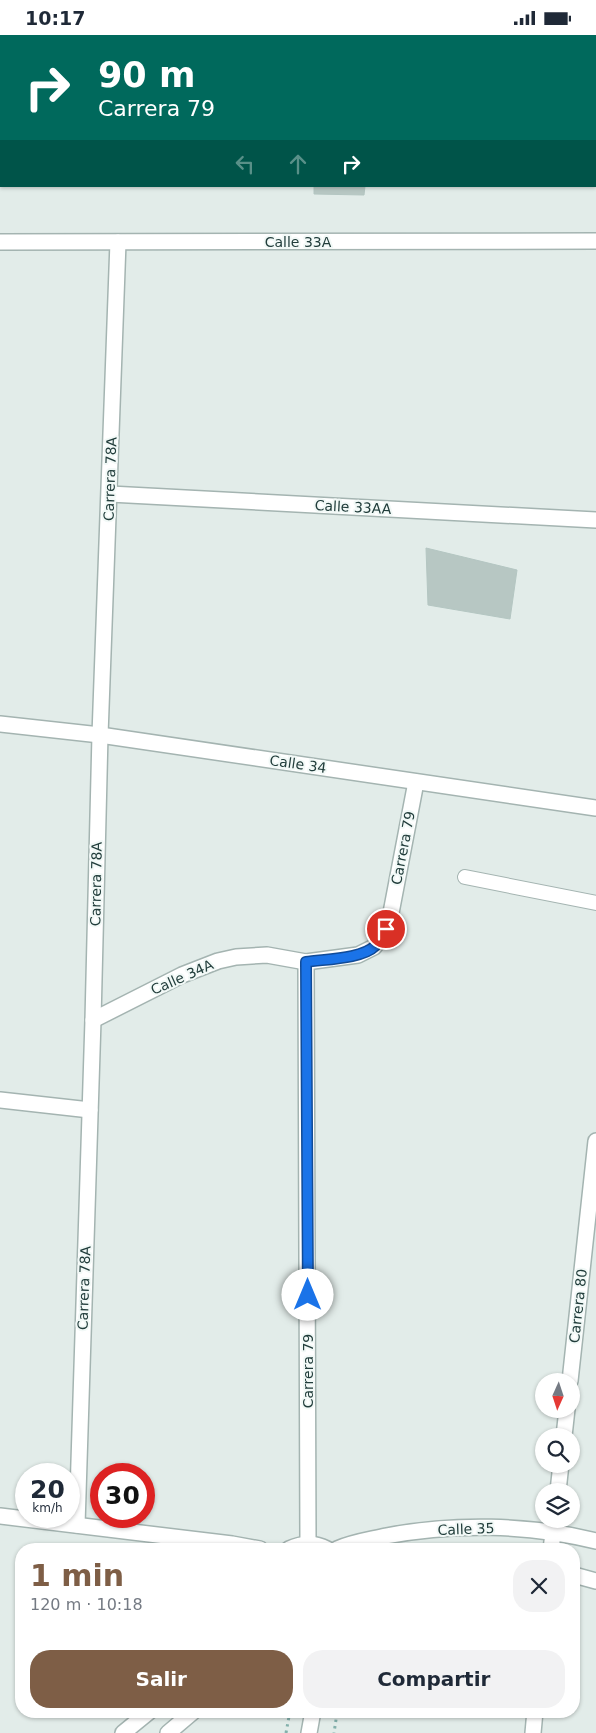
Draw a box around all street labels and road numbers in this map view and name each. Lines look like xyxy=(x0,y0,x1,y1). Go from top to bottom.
street label: Calle 33A xyxy=(265,234,332,250)
street label: Carrera 78A xyxy=(101,436,119,521)
street label: Calle 33AA xyxy=(314,497,392,517)
street label: Calle 34 xyxy=(269,752,327,776)
street label: Carrera 79 xyxy=(388,810,418,886)
street label: Carrera 78A xyxy=(87,841,105,926)
street label: Calle 34A xyxy=(148,956,216,998)
street label: Carrera 78A xyxy=(75,1245,93,1330)
street label: Carrera 80 xyxy=(566,1268,590,1344)
street label: Carrera 79 xyxy=(300,1334,316,1408)
street label: Calle 35 xyxy=(437,1520,495,1538)

